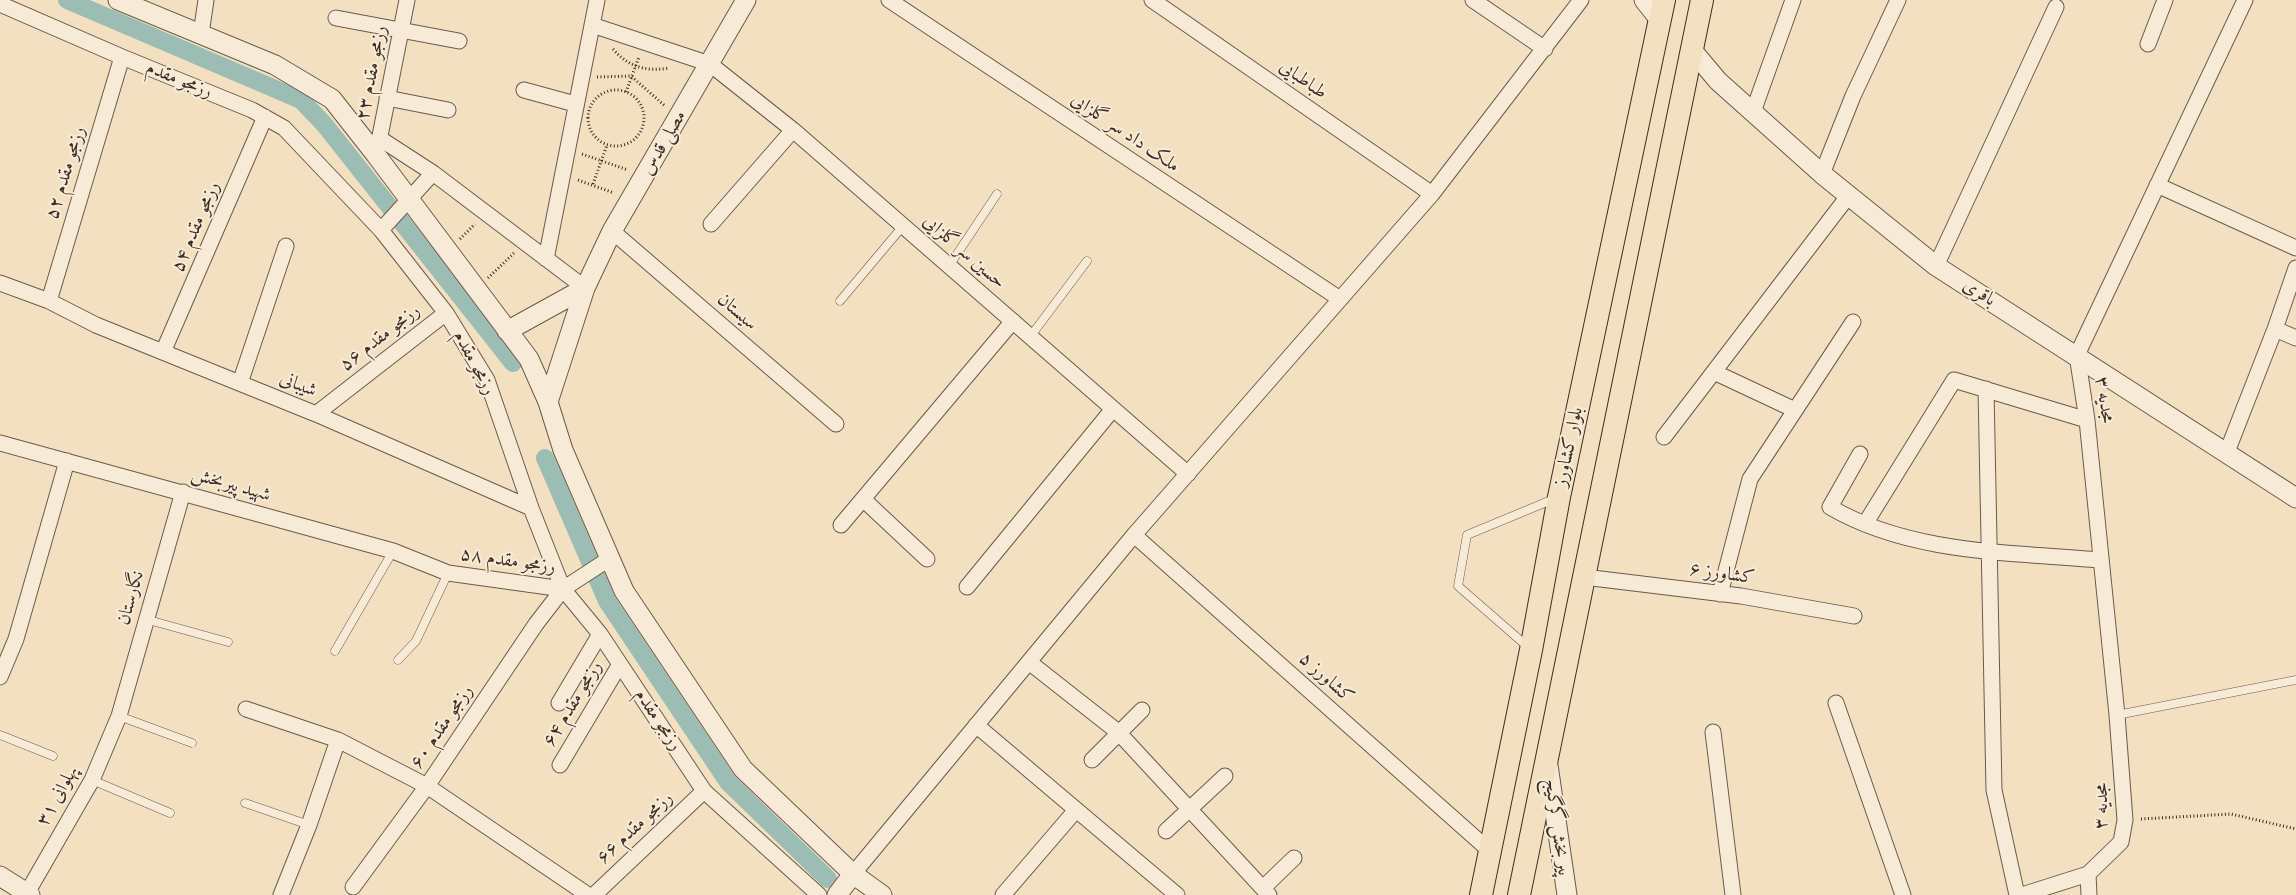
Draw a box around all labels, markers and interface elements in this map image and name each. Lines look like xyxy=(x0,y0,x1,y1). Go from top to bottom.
street label: رزمجو مقدم ۲۳ xyxy=(352,24,392,122)
street label: طباطبایی xyxy=(1275,55,1331,105)
street label: رزمجو مقدم xyxy=(143,56,215,104)
street label: ملک داد سر گلزایی xyxy=(1066,88,1184,178)
street label: مصلی قدس xyxy=(636,106,692,180)
street label: رزمجو مقدم ۵۲ xyxy=(41,124,91,222)
street label: رزمجو مقدم ۵۴ xyxy=(167,178,225,276)
street label: حسین سر گلزایی xyxy=(918,210,1010,294)
street label: باقری xyxy=(1958,274,2000,312)
street label: سیستان xyxy=(712,288,762,336)
street label: رزمجو مقدم ۵۶ xyxy=(335,299,425,377)
street label: رزمجو مقدم xyxy=(448,327,500,399)
street label: شیبانی xyxy=(276,367,320,403)
street label: مجدیه ۳ xyxy=(2089,375,2119,425)
street label: بلوار کشاورز xyxy=(1549,405,1589,489)
street label: شهید پیربخش xyxy=(189,463,273,507)
street label: رزمجو مقدم ۵۸ xyxy=(459,543,557,579)
street label: کشاورز ۶ xyxy=(1688,558,1756,590)
street label: نگارستان xyxy=(112,568,150,628)
street label: کشاورز ۵ xyxy=(1294,648,1358,708)
street label: رزمجو مقدم ۶۴ xyxy=(539,657,607,751)
street label: رزمجو مقدم ۶۰ xyxy=(406,681,478,773)
street label: رزمجو مقدم xyxy=(629,685,687,755)
street label: پهلوانی ۳۱ xyxy=(32,762,84,830)
street label: پیر بخش گرگیج xyxy=(1539,777,1575,877)
street label: مجدیه ۳ xyxy=(2091,783,2113,829)
street label: رزمجو مقدم ۶۶ xyxy=(592,787,678,869)

